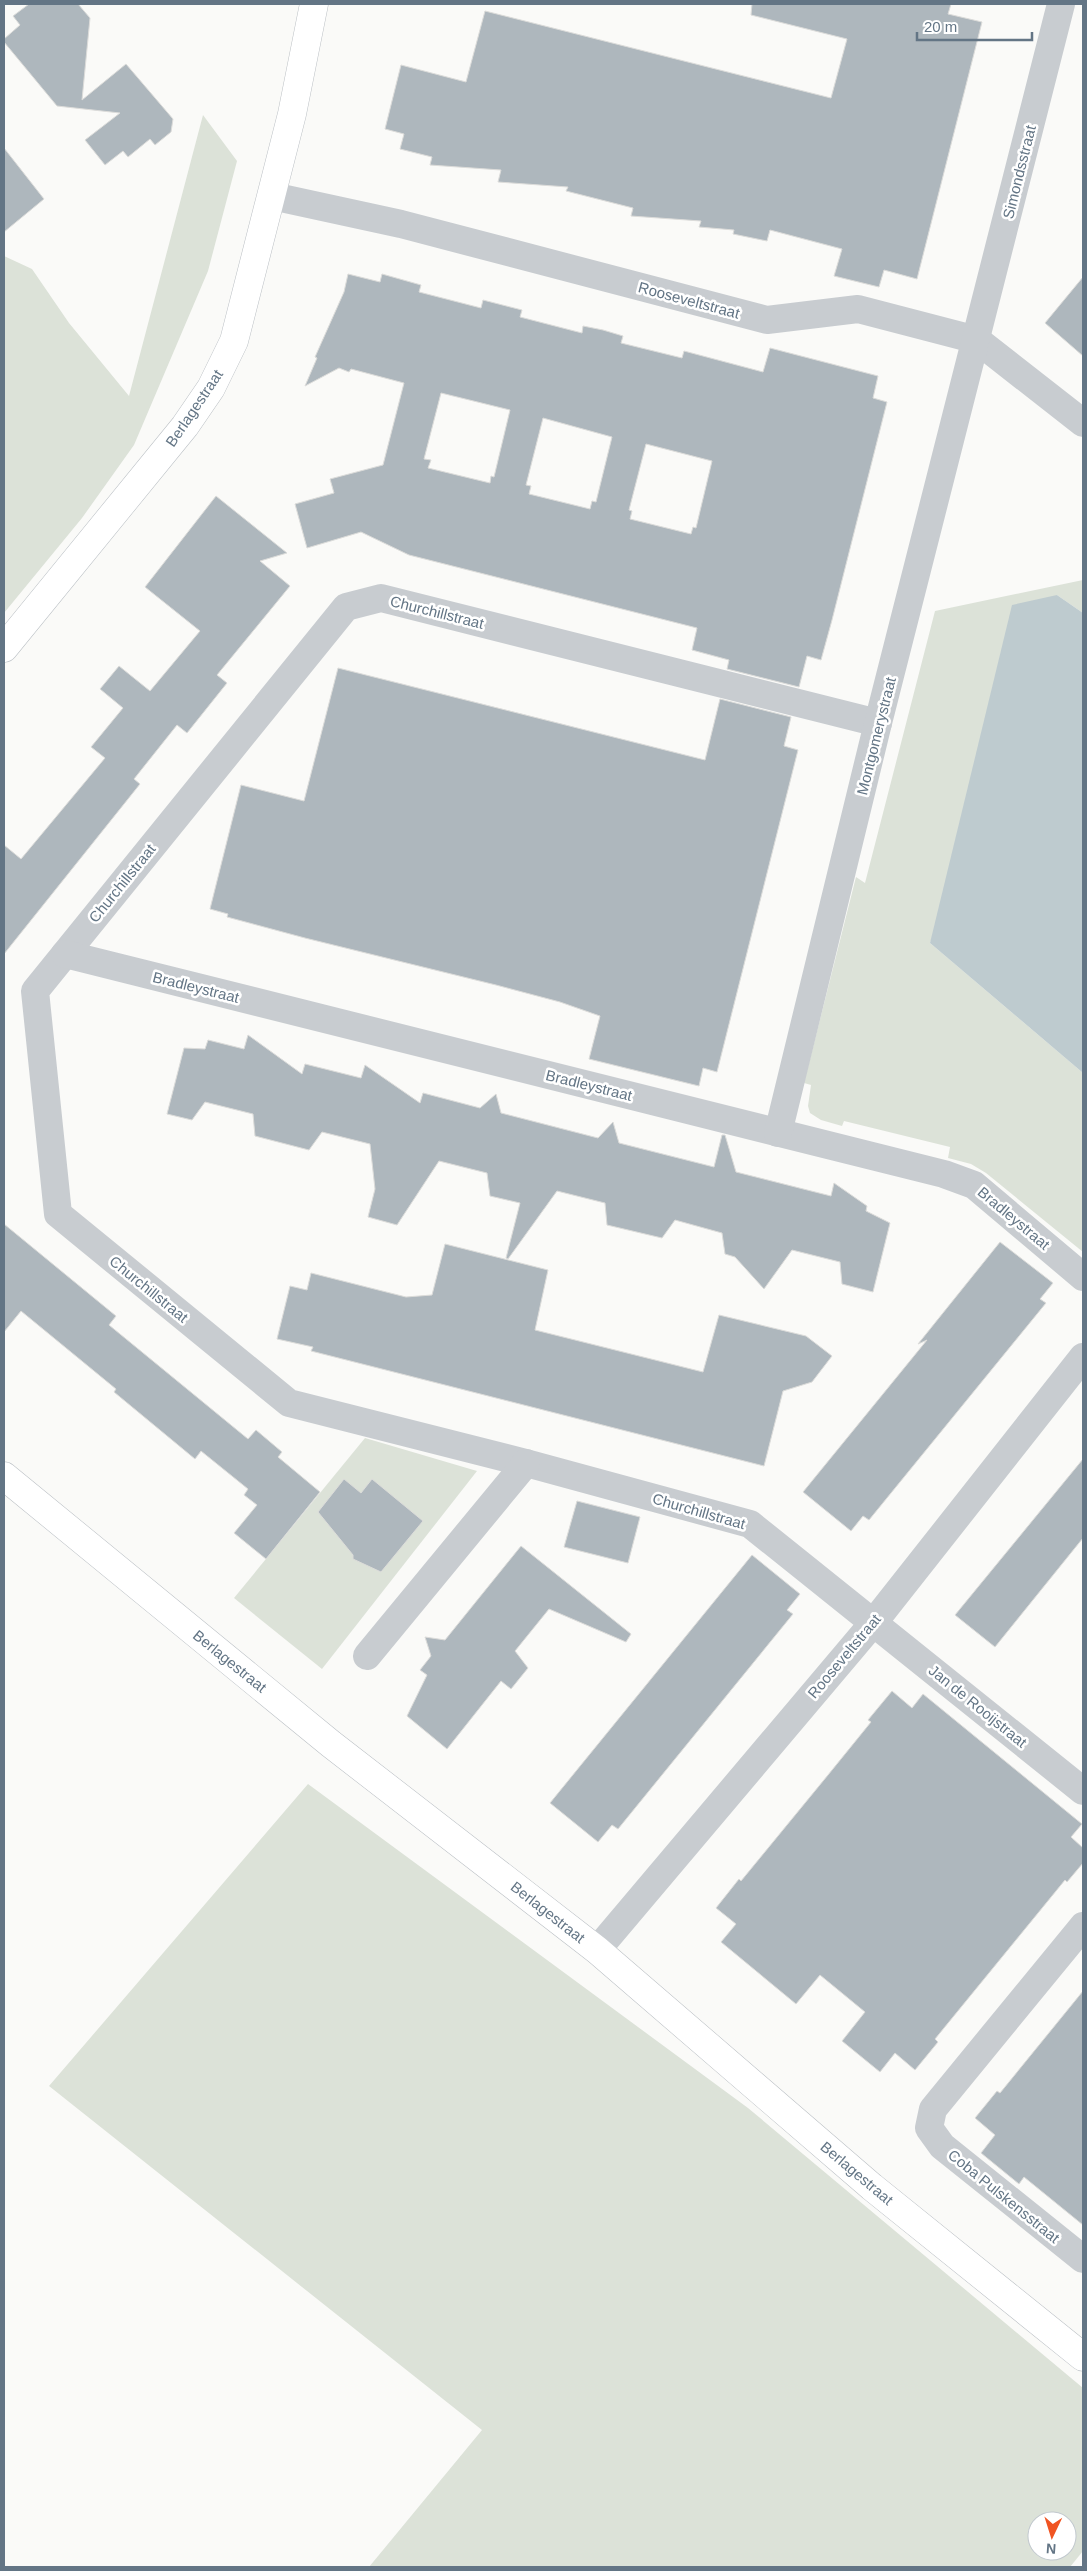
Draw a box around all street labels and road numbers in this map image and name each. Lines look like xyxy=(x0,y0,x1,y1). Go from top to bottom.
street label: Simondsstraat xyxy=(999,123,1039,221)
street label: Rooseveltstraat xyxy=(636,278,742,322)
street label: Berlagestraat xyxy=(162,366,226,450)
street label: Churchillstraat xyxy=(388,592,486,632)
street label: Montgomerystraat xyxy=(853,674,899,797)
street label: Churchillstraat xyxy=(85,840,159,926)
street label: Bradleystraat xyxy=(151,968,242,1006)
street label: Bradleystraat xyxy=(544,1066,635,1104)
street label: Bradleystraat xyxy=(975,1183,1054,1253)
street label: Churchillstraat xyxy=(106,1252,192,1326)
street label: Churchillstraat xyxy=(651,1490,748,1533)
street label: Rooseveltstraat xyxy=(804,1610,885,1701)
street label: Berlagestraat xyxy=(190,1626,271,1696)
street label: Jan de Rooijstraat xyxy=(926,1661,1031,1751)
street label: Berlagestraat xyxy=(508,1878,589,1947)
street label: Berlagestraat xyxy=(817,2138,897,2209)
street label: Coba Pulskensstraat xyxy=(945,2146,1064,2247)

